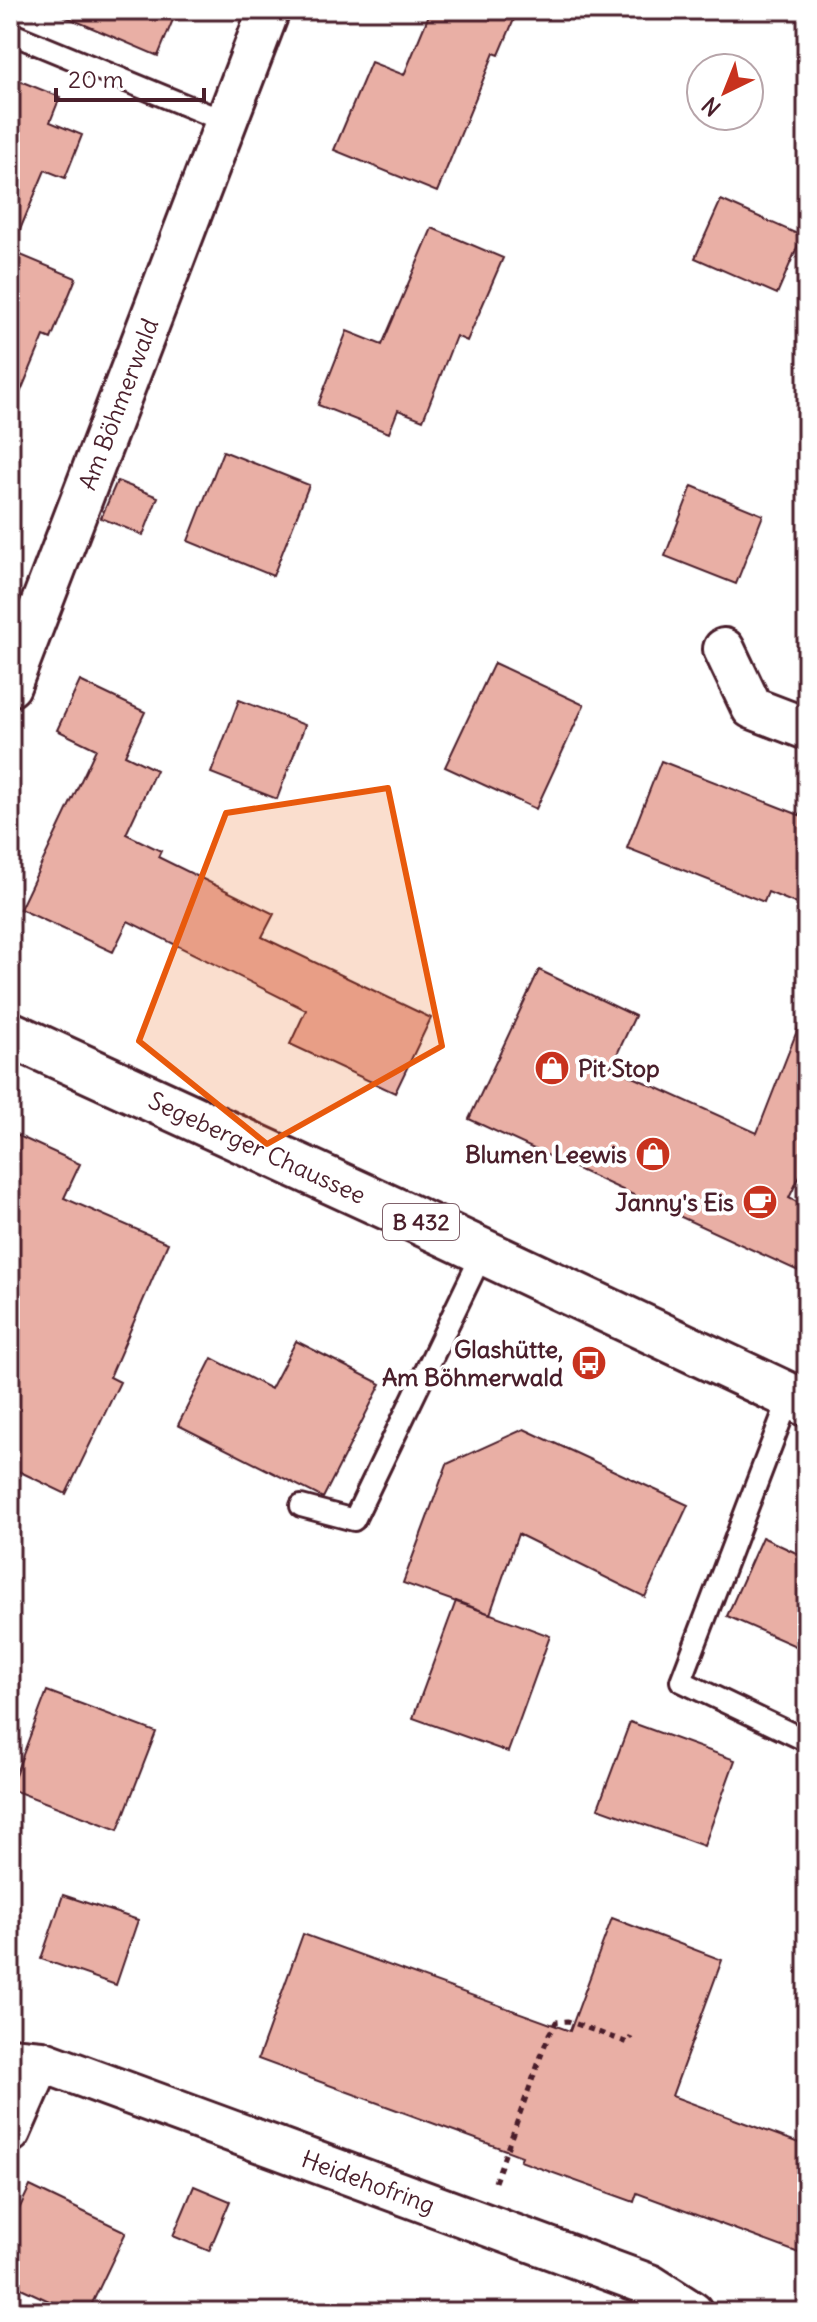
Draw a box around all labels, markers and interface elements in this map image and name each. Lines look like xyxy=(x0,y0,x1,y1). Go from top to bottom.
scale bar xyxy=(56,52,204,102)
north arrow xyxy=(685,52,765,132)
text: 20 m xyxy=(68,64,124,94)
text: N xyxy=(696,91,726,122)
street label: Am Böhmerwald xyxy=(72,314,164,494)
shop icon: Pit Stop xyxy=(533,1049,571,1087)
place label: Pit Stop xyxy=(578,1053,660,1083)
street label: Segeberger Chaussee xyxy=(144,1085,370,1210)
shop icon: Blumen Leewis xyxy=(634,1135,672,1173)
place label: Blumen Leewis xyxy=(465,1139,627,1169)
cafe icon: Janny's Eis xyxy=(741,1183,779,1221)
place label: Janny's Eis xyxy=(615,1187,734,1217)
road number: B 432 xyxy=(383,1204,459,1240)
place label: Glashütte, Am Böhmerwald xyxy=(382,1334,563,1392)
bus stop icon: Glashütte, Am Böhmerwald xyxy=(570,1344,608,1382)
street label: Heidehofring xyxy=(298,2143,439,2220)

